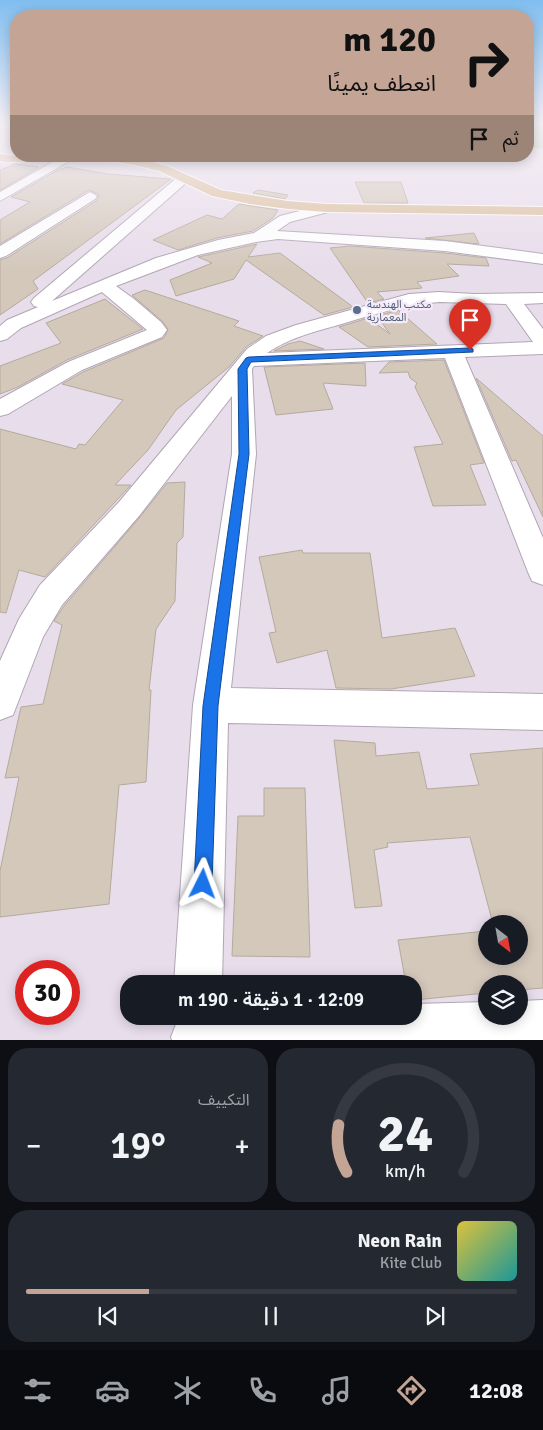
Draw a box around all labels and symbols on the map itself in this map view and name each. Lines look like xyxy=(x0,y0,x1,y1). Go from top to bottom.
place label: مكتب الهندسة المعمارية xyxy=(367,298,432,324)
pin xyxy=(449,299,491,350)
marker: مكتب الهندسة المعمارية xyxy=(351,304,363,316)
position arrow xyxy=(176,857,228,909)
north arrow xyxy=(478,915,528,965)
speed limit sign: 30 xyxy=(15,960,80,1025)

